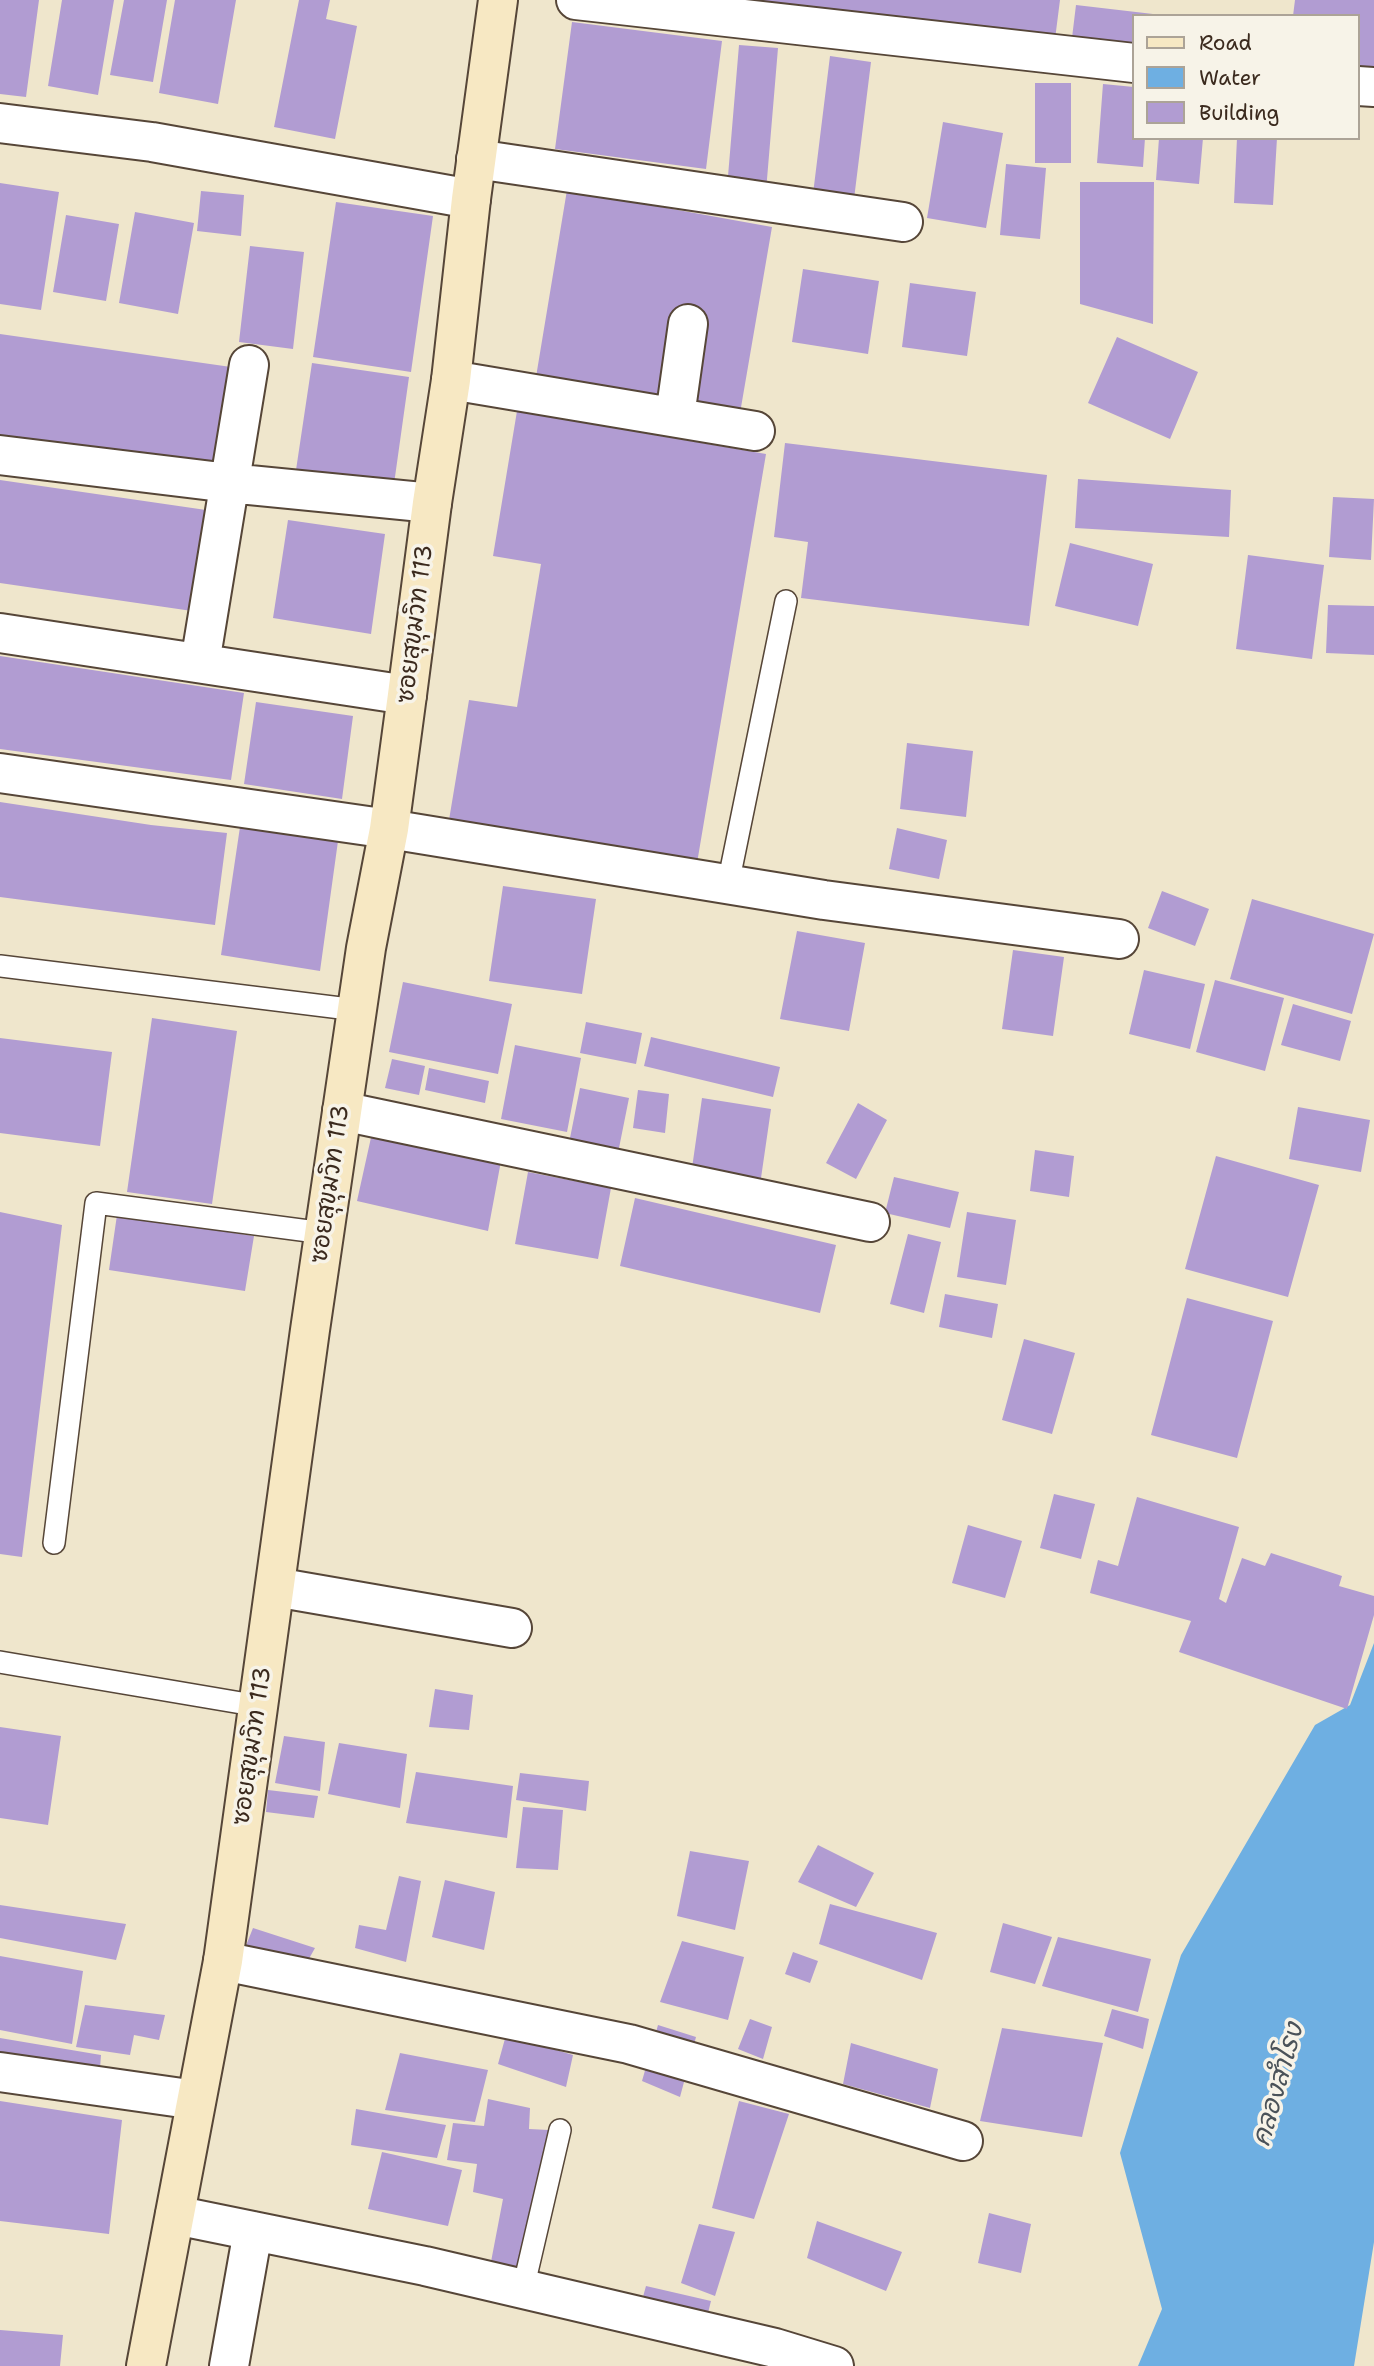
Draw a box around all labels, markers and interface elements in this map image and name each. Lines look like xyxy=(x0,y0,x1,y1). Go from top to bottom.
legend xyxy=(1132,14,1360,140)
text: Road xyxy=(1199,29,1252,57)
text: Water xyxy=(1199,64,1261,92)
text: Building xyxy=(1199,99,1279,127)
street label: ซอยสุขุมวิท 113 xyxy=(392,543,440,705)
street label: ซอยสุขุมวิท 113 xyxy=(306,1103,356,1265)
street label: ซอยสุขุมวิท 113 xyxy=(228,1665,278,1827)
water label: คลองสำโรง xyxy=(1247,2020,1311,2150)

